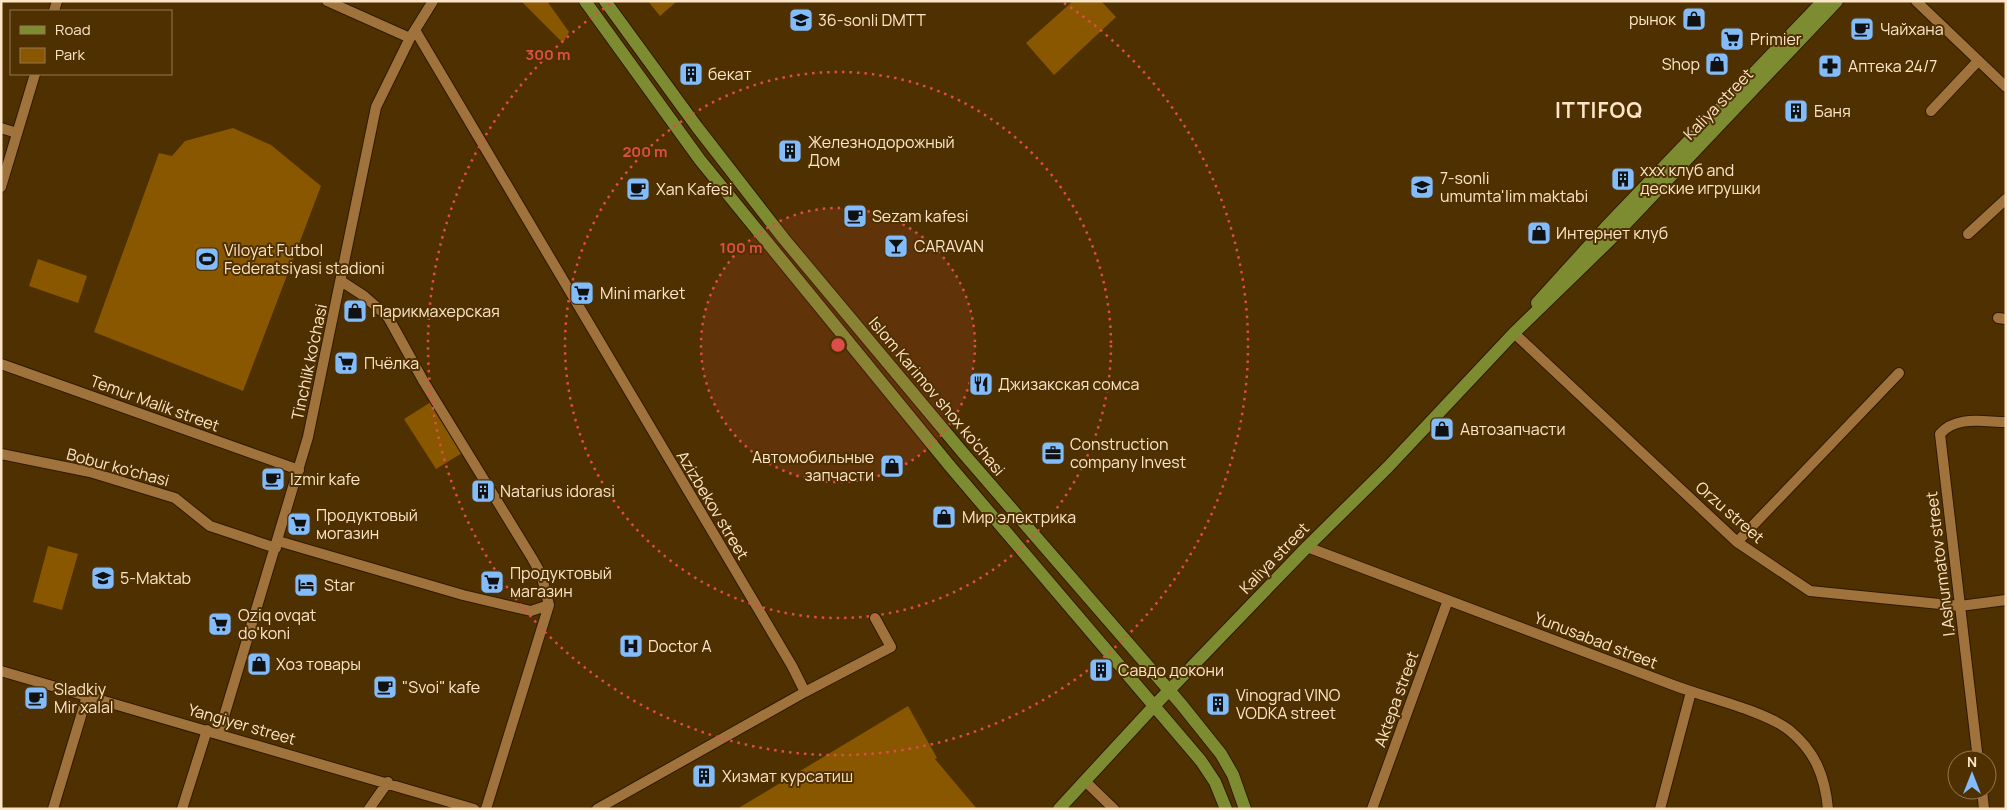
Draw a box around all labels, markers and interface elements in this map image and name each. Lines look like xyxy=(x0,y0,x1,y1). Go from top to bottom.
shop icon: рынок xyxy=(1681,6,1707,32)
school or university icon: 36-sonli DMTT xyxy=(788,7,814,33)
place label: рынок xyxy=(1629,8,1677,30)
place label: 36-sonli DMTT xyxy=(818,9,926,31)
legend xyxy=(10,10,172,75)
cafe icon: Чайхана xyxy=(1849,16,1875,42)
place label: Чайхана xyxy=(1880,18,1944,40)
text: Road xyxy=(55,19,91,40)
supermarket icon: Primier xyxy=(1719,26,1745,52)
place label: Primier xyxy=(1750,28,1802,50)
text: Park xyxy=(55,44,85,65)
text: 300 m xyxy=(526,44,570,65)
shop icon: Shop xyxy=(1704,51,1730,77)
place label: Shop xyxy=(1662,53,1700,75)
pharmacy icon: Аптека 24/7 xyxy=(1817,53,1843,79)
place label: Аптека 24/7 xyxy=(1848,55,1937,77)
building icon: бекат xyxy=(678,61,704,87)
place label: бекат xyxy=(708,63,752,85)
street label: Kaliya street xyxy=(1678,63,1758,145)
district label: ITTIFOQ xyxy=(1555,96,1643,124)
building icon: Баня xyxy=(1783,98,1809,124)
place label: Баня xyxy=(1814,100,1851,122)
place label: Железнодорожный Дом xyxy=(808,131,955,171)
building icon: Железнодорожный Дом xyxy=(777,138,803,164)
text: 200 m xyxy=(622,141,668,162)
place label: ххх клуб and деские игрушки xyxy=(1640,159,1761,199)
building icon: ххх клуб and деские игрушки xyxy=(1610,166,1636,192)
place label: 7-sonli umumta'lim maktabi xyxy=(1440,167,1588,207)
school or university icon: 7-sonli umumta'lim maktabi xyxy=(1409,174,1435,200)
cafe icon: Xan Kafesi xyxy=(625,176,651,202)
place label: Xan Kafesi xyxy=(656,178,733,200)
cafe icon: Sezam kafesi xyxy=(842,203,868,229)
place label: Sezam kafesi xyxy=(872,205,969,227)
shop icon: Интернет клуб xyxy=(1526,220,1552,246)
place label: Интернет клуб xyxy=(1556,222,1668,244)
bar icon: CARAVAN xyxy=(883,233,909,259)
place label: CARAVAN xyxy=(914,235,984,257)
text: 100 m xyxy=(720,237,762,258)
place label: Viloyat Futbol Federatsiyasi stadioni xyxy=(224,239,385,279)
sports icon: Viloyat Futbol Federatsiyasi stadioni xyxy=(194,246,220,272)
supermarket icon: Mini market xyxy=(569,280,595,306)
place label: Mini market xyxy=(600,282,685,304)
shop icon: Парикмахерская xyxy=(342,298,368,324)
place label: Парикмахерская xyxy=(372,300,500,322)
street label: Tinchlik ko'chasi xyxy=(286,302,332,422)
street label: Islom Karimov shox ko'chasi xyxy=(864,312,1010,480)
centre of rings xyxy=(829,336,847,354)
supermarket icon: Пчёлка xyxy=(333,350,359,376)
place label: Пчёлка xyxy=(364,352,419,374)
street label: Temur Malik street xyxy=(87,369,223,437)
restaurant icon: Джизакская сомса xyxy=(968,371,994,397)
place label: Джизакская сомса xyxy=(998,373,1139,395)
shop icon: Автозапчасти xyxy=(1429,416,1455,442)
place label: Автозапчасти xyxy=(1460,418,1566,440)
place label: Construction company Invest xyxy=(1070,433,1186,473)
office icon: Construction company Invest xyxy=(1040,440,1066,466)
street label: Bobur ko'chasi xyxy=(64,443,172,491)
street label: Azizbekov street xyxy=(672,446,754,564)
place label: Автомобильные запчасти xyxy=(752,446,874,486)
shop icon: Автомобильные запчасти xyxy=(879,453,905,479)
cafe icon: Izmir kafe xyxy=(260,466,286,492)
place label: Izmir kafe xyxy=(290,468,360,490)
street label: Orzu street xyxy=(1691,476,1769,548)
building icon: Natarius idorasi xyxy=(470,478,496,504)
place label: Natarius idorasi xyxy=(500,480,615,502)
street label: I.Ashurmatov street xyxy=(1920,490,1960,638)
place label: Продуктовый могазин xyxy=(316,504,418,544)
shop icon: Мир электрика xyxy=(931,504,957,530)
place label: Мир электрика xyxy=(962,506,1076,528)
supermarket icon: Продуктовый могазин xyxy=(286,511,312,537)
street label: Kaliya street xyxy=(1234,517,1314,599)
place label: Продуктовый магазин xyxy=(510,562,612,602)
school or university icon: 5-Maktab xyxy=(90,565,116,591)
place label: 5-Maktab xyxy=(120,567,191,589)
supermarket icon: Продуктовый магазин xyxy=(479,569,505,595)
hotel icon: Star xyxy=(293,572,319,598)
place label: Star xyxy=(324,574,355,596)
place label: Oziq ovqat do'koni xyxy=(238,604,316,644)
street label: Yunusabad street xyxy=(1531,606,1661,674)
supermarket icon: Oziq ovqat do'koni xyxy=(207,611,233,637)
hospital icon: Doctor A xyxy=(618,633,644,659)
place label: Doctor A xyxy=(648,635,712,657)
street label: Aktepa street xyxy=(1369,648,1423,750)
shop icon: Хоз товары xyxy=(246,651,272,677)
place label: Хоз товары xyxy=(276,653,361,675)
building icon: Савдо докони xyxy=(1088,657,1114,683)
place label: Савдо докони xyxy=(1118,659,1224,681)
cafe icon: "Svoi" kafe xyxy=(372,674,398,700)
place label: "Svoi" kafe xyxy=(402,676,480,698)
place label: Sladkiy Mir xalal xyxy=(54,678,114,718)
place label: Vinograd VINO VODKA street xyxy=(1236,684,1341,724)
cafe icon: Sladkiy Mir xalal xyxy=(23,685,49,711)
building icon: Vinograd VINO VODKA street xyxy=(1205,691,1231,717)
street label: Yangiyer street xyxy=(186,698,298,750)
north arrow xyxy=(1947,750,1997,800)
text: N xyxy=(1967,752,1977,771)
building icon: Хизмат курсатиш xyxy=(691,763,717,789)
place label: Хизмат курсатиш xyxy=(722,765,853,787)

